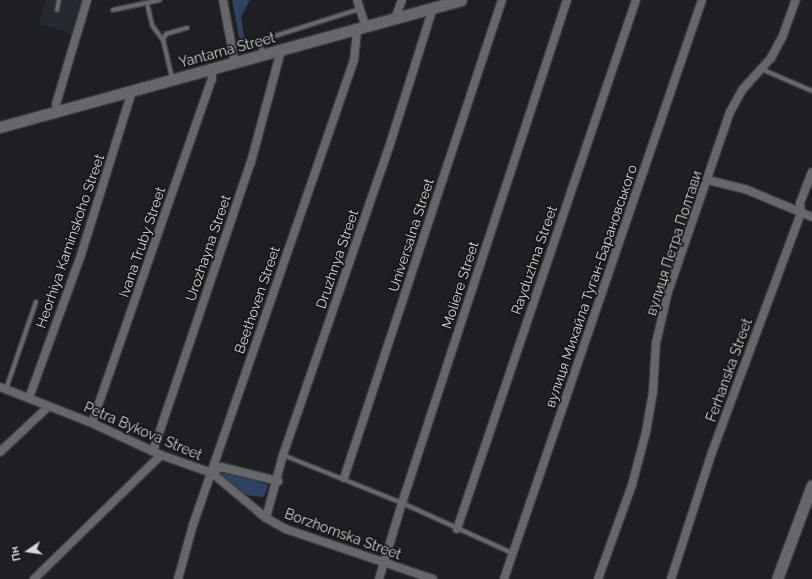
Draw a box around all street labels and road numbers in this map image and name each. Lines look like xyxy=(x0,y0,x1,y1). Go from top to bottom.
street label: Yantarna Street xyxy=(177,29,277,71)
street label: Heorhiya Kaminskoho Street xyxy=(32,152,108,330)
street label: вулиця Михайла Туган-Барановського xyxy=(541,162,641,410)
street label: вулиця Петра Полтави xyxy=(643,168,705,318)
street label: Universalna Street xyxy=(385,176,437,294)
street label: Ivana Truby Street xyxy=(115,184,169,300)
street label: Urozhayna Street xyxy=(182,193,234,303)
street label: Rayduzhna Street xyxy=(507,203,561,317)
street label: Druzhnya Street xyxy=(312,207,362,311)
street label: Moliere Street xyxy=(438,239,482,331)
street label: Beethoven Street xyxy=(231,244,283,356)
street label: Ferhanska Street xyxy=(702,316,756,424)
street label: Petra Bykova Street xyxy=(81,399,205,463)
street label: Borzhomska Street xyxy=(282,505,404,563)

